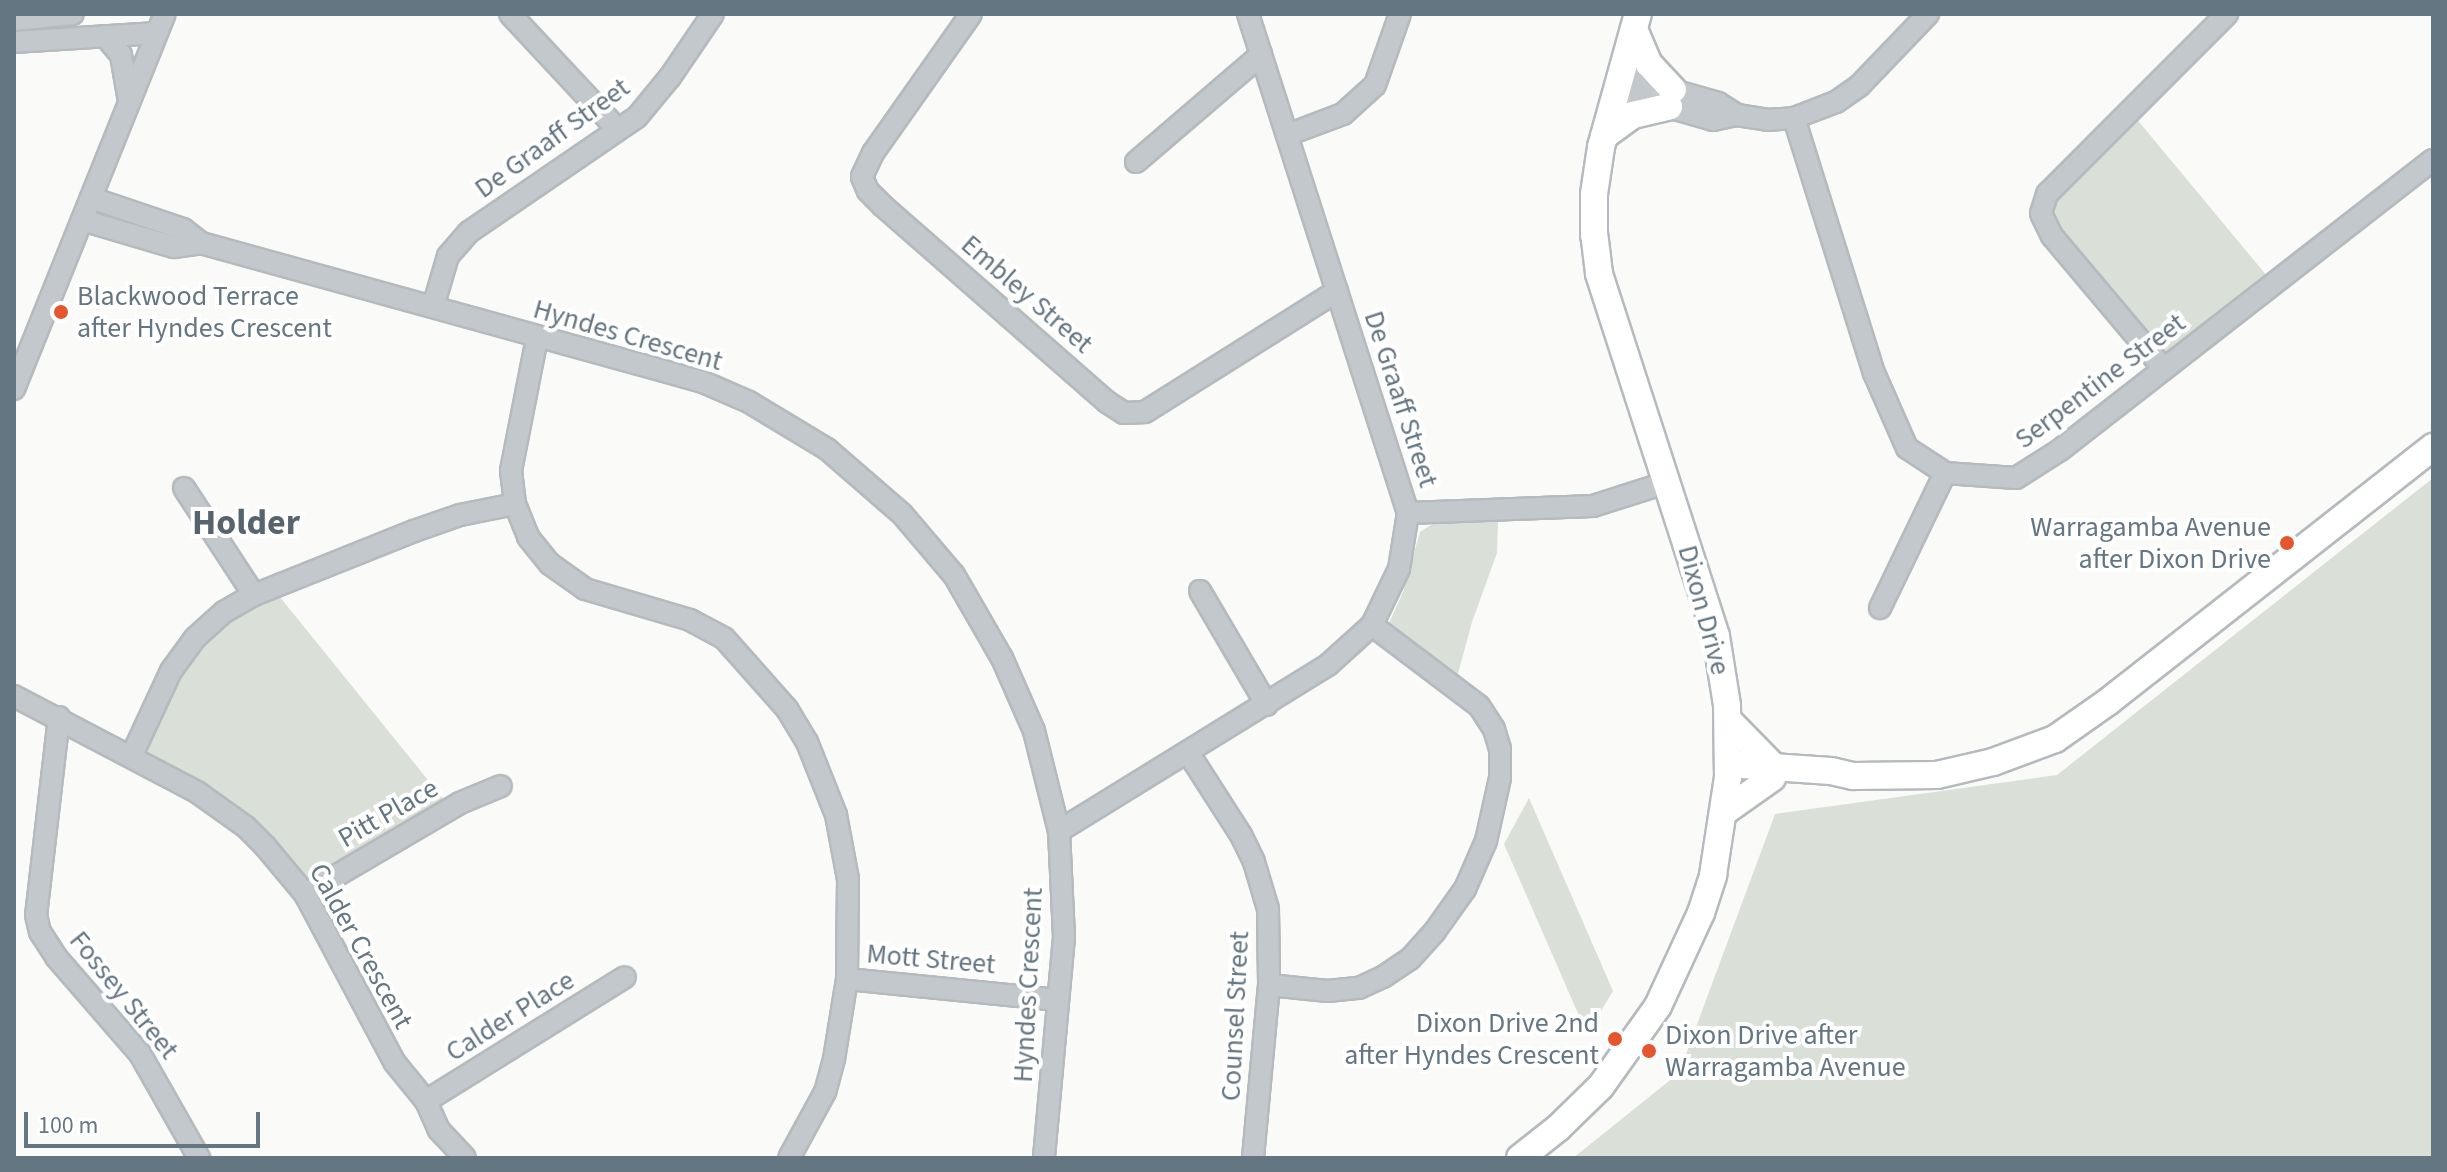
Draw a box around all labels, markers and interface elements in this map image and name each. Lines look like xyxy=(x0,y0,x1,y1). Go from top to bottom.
street label: De Graaff Street xyxy=(468,71,636,205)
street label: Embley Street xyxy=(954,228,1100,360)
place label: Blackwood Terrace after Hyndes Crescent xyxy=(77,279,332,345)
street label: Hyndes Crescent xyxy=(530,292,726,378)
marker: Blackwood Terrace after Hyndes Crescent xyxy=(52,303,70,321)
street label: Serpentine Street xyxy=(2008,306,2192,456)
street label: De Graaff Street xyxy=(1357,307,1445,491)
district label: Holder xyxy=(192,501,300,545)
place label: Warragamba Avenue after Dixon Drive xyxy=(2030,510,2271,576)
marker: Warragamba Avenue after Dixon Drive xyxy=(2278,534,2296,552)
street label: Dixon Drive xyxy=(1671,541,1737,679)
street label: Pitt Place xyxy=(332,771,444,855)
street label: Calder Crescent xyxy=(302,857,420,1035)
street label: Hyndes Crescent xyxy=(1006,887,1050,1083)
street label: Fossey Street xyxy=(62,924,186,1066)
street label: Counsel Street xyxy=(1214,930,1256,1102)
street label: Mott Street xyxy=(865,937,997,981)
street label: Calder Place xyxy=(440,963,580,1069)
place label: Dixon Drive 2nd after Hyndes Crescent xyxy=(1344,1006,1599,1072)
place label: Dixon Drive after Warragamba Avenue xyxy=(1665,1018,1906,1084)
marker: Dixon Drive 2nd after Hyndes Crescent xyxy=(1606,1030,1624,1048)
marker: Dixon Drive after Warragamba Avenue xyxy=(1640,1042,1658,1060)
scale bar xyxy=(28,1096,264,1146)
text: 100 m xyxy=(38,1108,98,1143)

